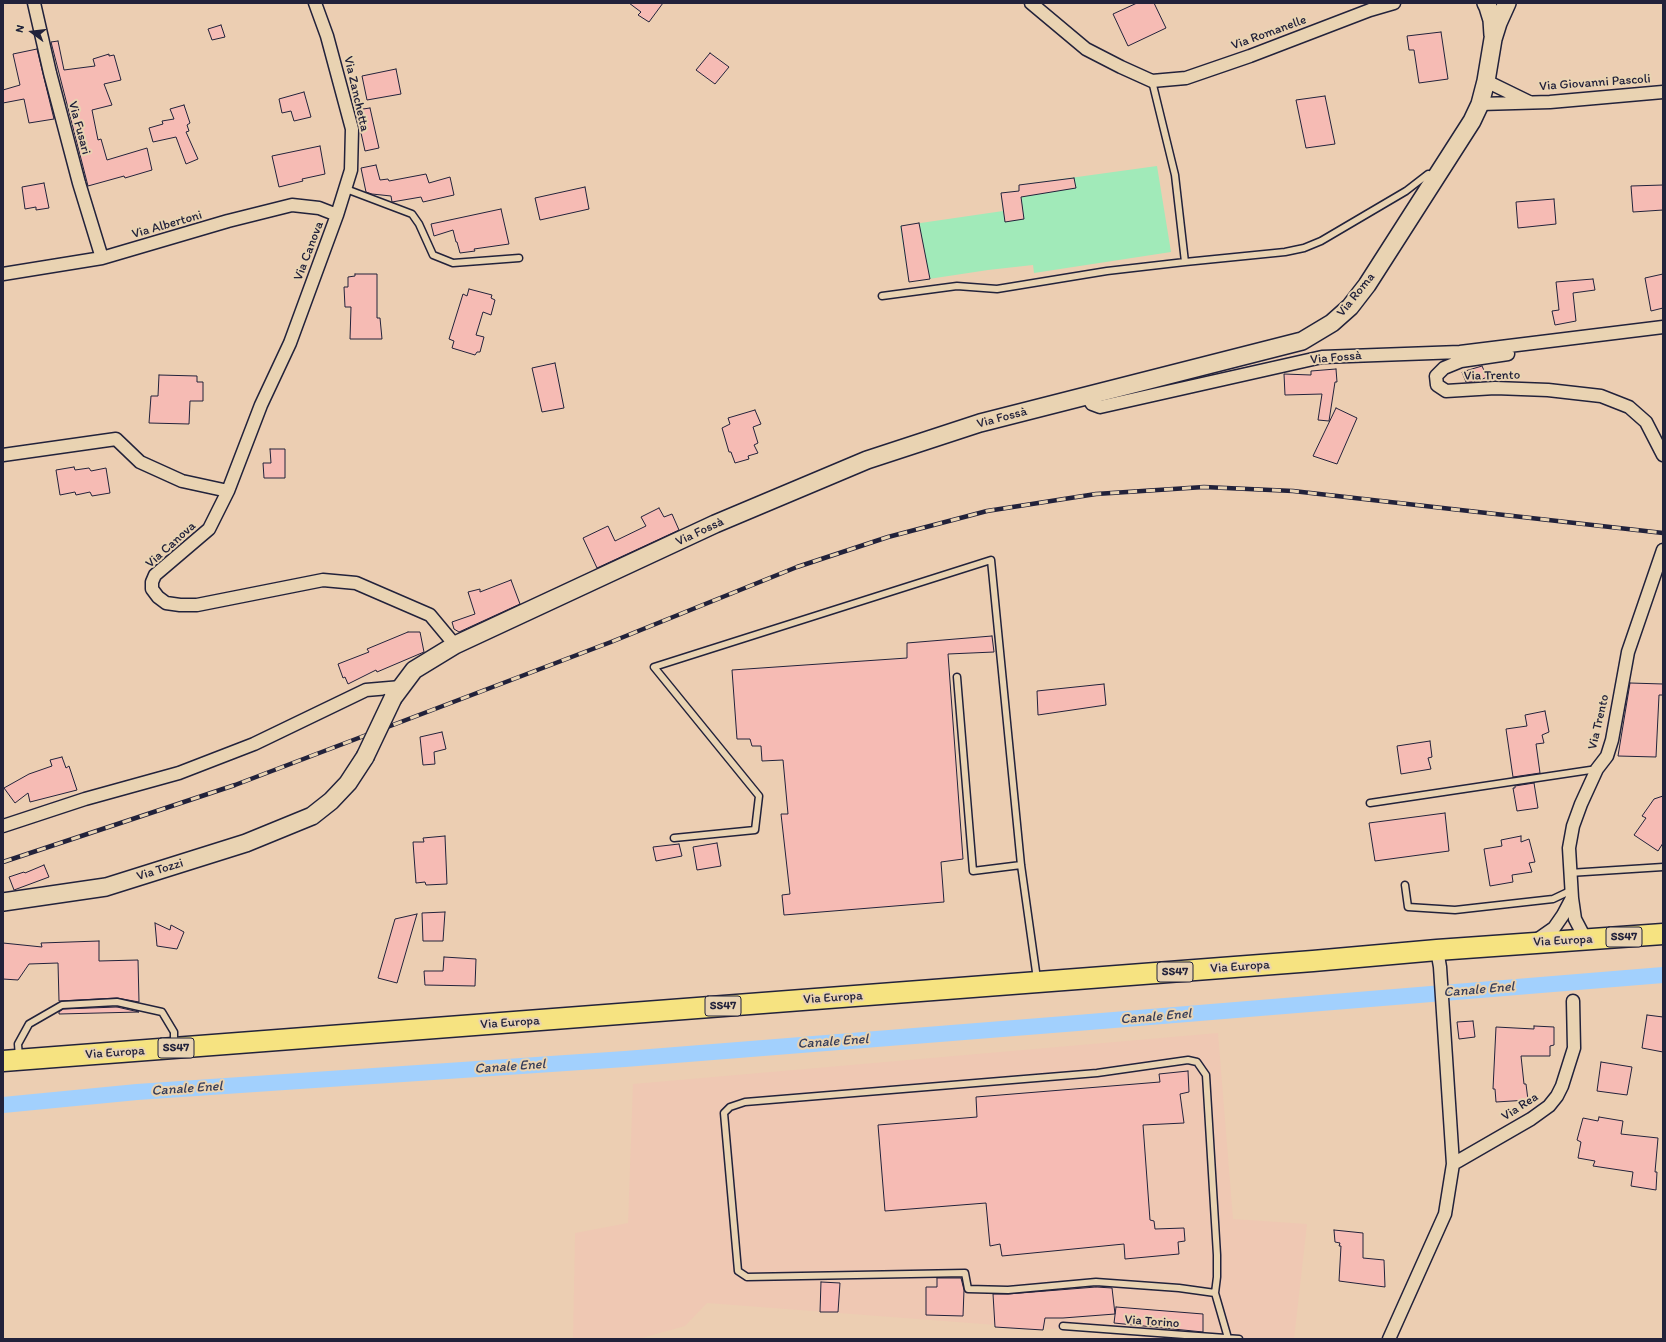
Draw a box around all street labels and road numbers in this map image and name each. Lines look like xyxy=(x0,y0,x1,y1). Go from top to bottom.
street label: Via Romanelle xyxy=(1229,12,1309,54)
street label: Via Zanchetta xyxy=(340,55,372,133)
street label: Via Giovanni Pascoli xyxy=(1539,71,1651,95)
street label: Via Fusari xyxy=(64,100,94,156)
street label: Via Albertoni xyxy=(130,208,204,242)
street label: Via Canova xyxy=(291,219,327,283)
street label: Via Roma xyxy=(1334,270,1378,320)
street label: Via Fossà xyxy=(1310,348,1362,368)
street label: Via Trento xyxy=(1464,368,1520,384)
street label: Via Fossà xyxy=(975,404,1029,432)
street label: Via Fossà xyxy=(673,514,727,550)
street label: Via Canova xyxy=(143,518,199,572)
street label: Via Trento xyxy=(1585,693,1613,751)
street label: Via Tozzi xyxy=(135,856,185,884)
road number: SS47 xyxy=(1606,927,1642,947)
street label: Via Europa xyxy=(1533,932,1593,950)
street label: Via Europa xyxy=(1210,957,1270,977)
road number: SS47 xyxy=(1157,962,1193,982)
street label: Via Europa xyxy=(803,988,863,1008)
road number: SS47 xyxy=(705,996,741,1016)
street label: Via Europa xyxy=(480,1013,540,1033)
road number: SS47 xyxy=(158,1038,194,1058)
street label: Via Europa xyxy=(85,1043,145,1063)
street label: Via Rea xyxy=(1499,1089,1541,1125)
street label: Via Torino xyxy=(1124,1312,1180,1332)

